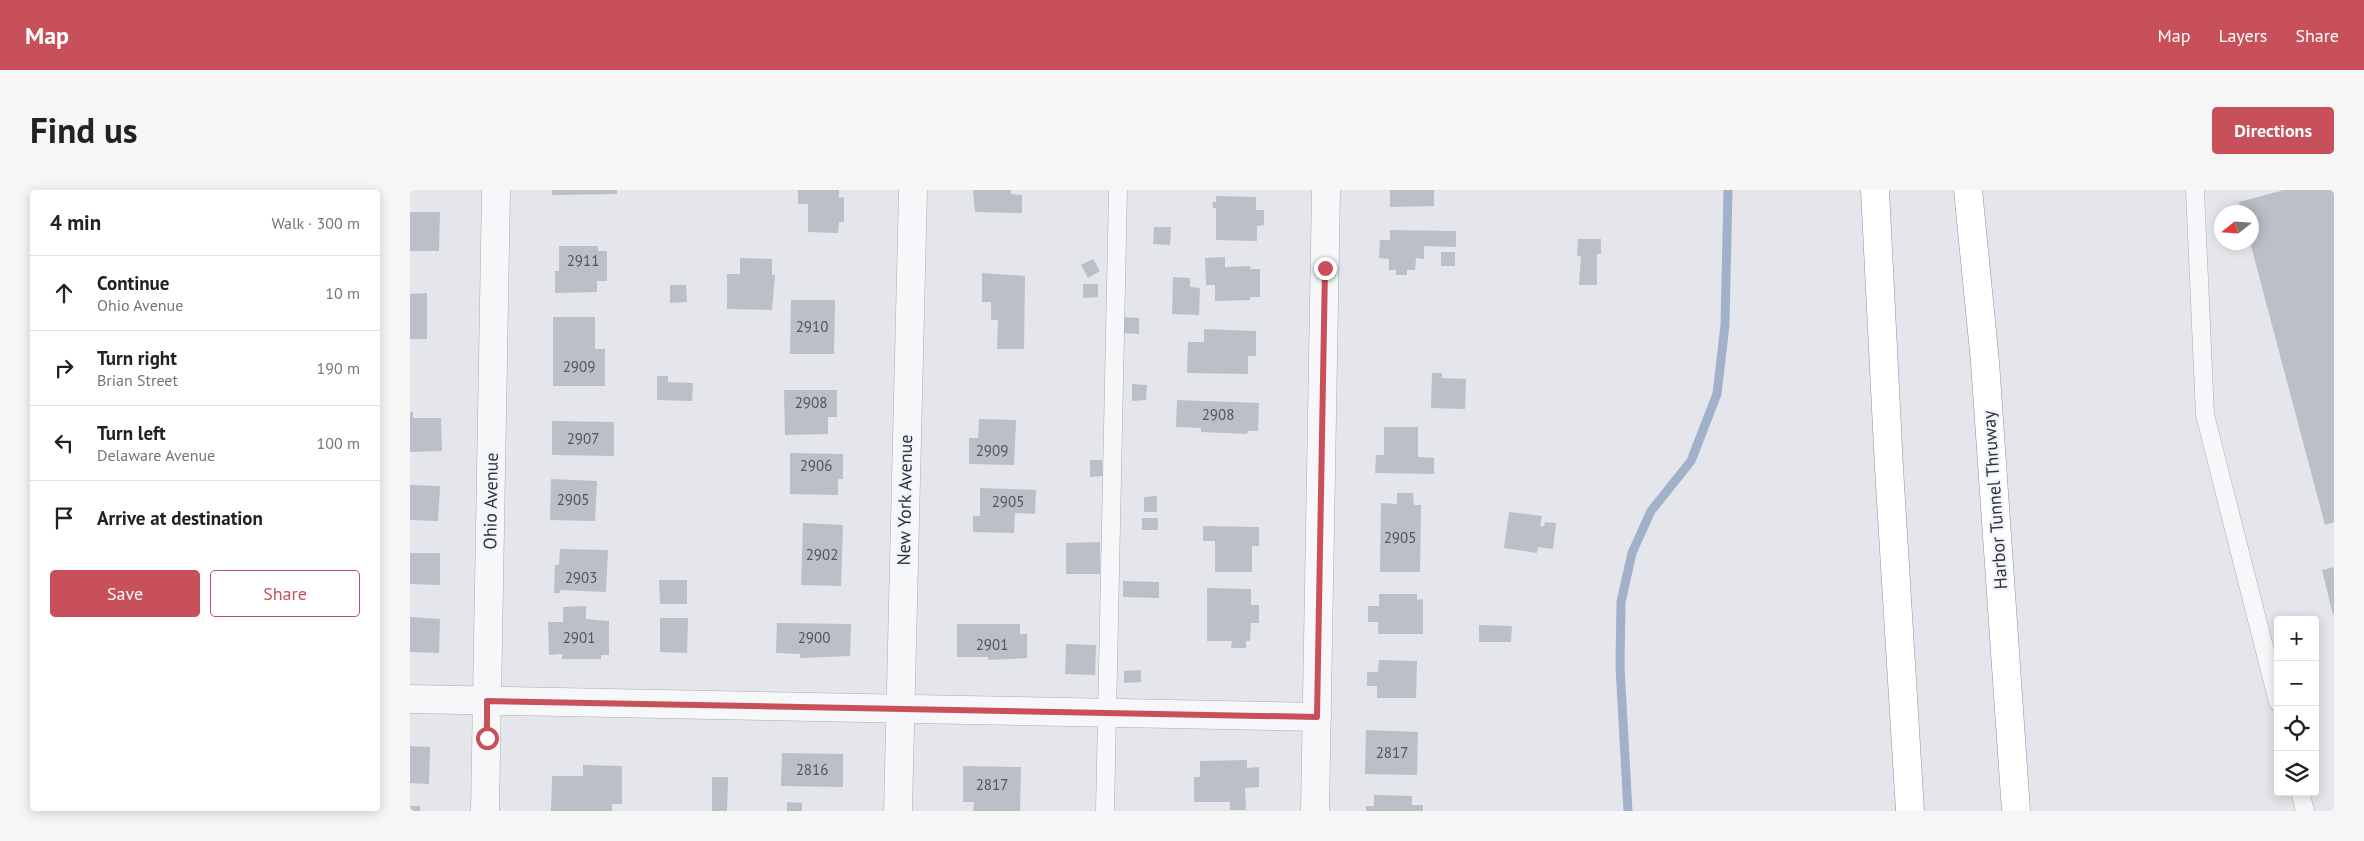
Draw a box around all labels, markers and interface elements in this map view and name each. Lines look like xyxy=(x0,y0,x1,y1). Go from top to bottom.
text: Map xyxy=(25,20,69,51)
text: Map xyxy=(2158,24,2190,47)
text: Layers xyxy=(2218,24,2267,47)
text: Share xyxy=(2295,24,2339,47)
text: Find us xyxy=(30,107,138,153)
button: Directions xyxy=(2212,107,2334,154)
north arrow xyxy=(2214,205,2259,250)
text: 4 min xyxy=(50,209,101,236)
text: Walk · 300 m xyxy=(271,213,360,233)
house number: 2911 xyxy=(567,251,599,270)
route end xyxy=(1314,257,1337,280)
text: Continue xyxy=(97,271,169,295)
icon: ahead xyxy=(50,279,78,307)
text: 10 m xyxy=(325,283,360,303)
text: Ohio Avenue xyxy=(97,295,183,315)
house number: 2910 xyxy=(796,317,828,336)
text: Turn right xyxy=(97,346,177,370)
icon: right xyxy=(50,354,78,382)
house number: 2909 xyxy=(563,357,595,376)
text: 190 m xyxy=(317,358,360,378)
text: Brian Street xyxy=(97,370,178,390)
house number: 2908 xyxy=(795,393,827,412)
house number: 2908 xyxy=(1202,405,1234,424)
street label: Harbor Tunnel Thruway xyxy=(1977,409,2012,590)
text: Turn left xyxy=(97,421,166,445)
icon: left xyxy=(50,429,78,457)
house number: 2907 xyxy=(567,429,599,448)
text: 100 m xyxy=(317,433,360,453)
street label: New York Avenue xyxy=(892,434,917,566)
house number: 2909 xyxy=(976,441,1008,460)
text: Delaware Avenue xyxy=(97,445,215,465)
street label: Ohio Avenue xyxy=(478,452,503,550)
house number: 2906 xyxy=(800,456,832,475)
house number: 2905 xyxy=(557,490,589,509)
house number: 2905 xyxy=(992,492,1024,511)
icon: arrive xyxy=(50,504,78,532)
text: Arrive at destination xyxy=(97,506,263,530)
house number: 2905 xyxy=(1384,528,1416,547)
house number: 2902 xyxy=(806,545,838,564)
house number: 2903 xyxy=(565,568,597,587)
button: Save xyxy=(50,570,200,617)
button: Share xyxy=(210,570,360,617)
map controls xyxy=(2274,616,2319,796)
button: + xyxy=(2274,616,2319,661)
house number: 2901 xyxy=(563,628,595,647)
house number: 2900 xyxy=(798,628,830,647)
house number: 2901 xyxy=(976,635,1008,654)
button: − xyxy=(2274,661,2319,706)
button: locate xyxy=(2274,706,2319,751)
route start xyxy=(476,727,499,750)
house number: 2817 xyxy=(1376,743,1408,762)
button: layers xyxy=(2274,751,2319,796)
house number: 2816 xyxy=(796,760,828,779)
house number: 2817 xyxy=(976,775,1008,794)

